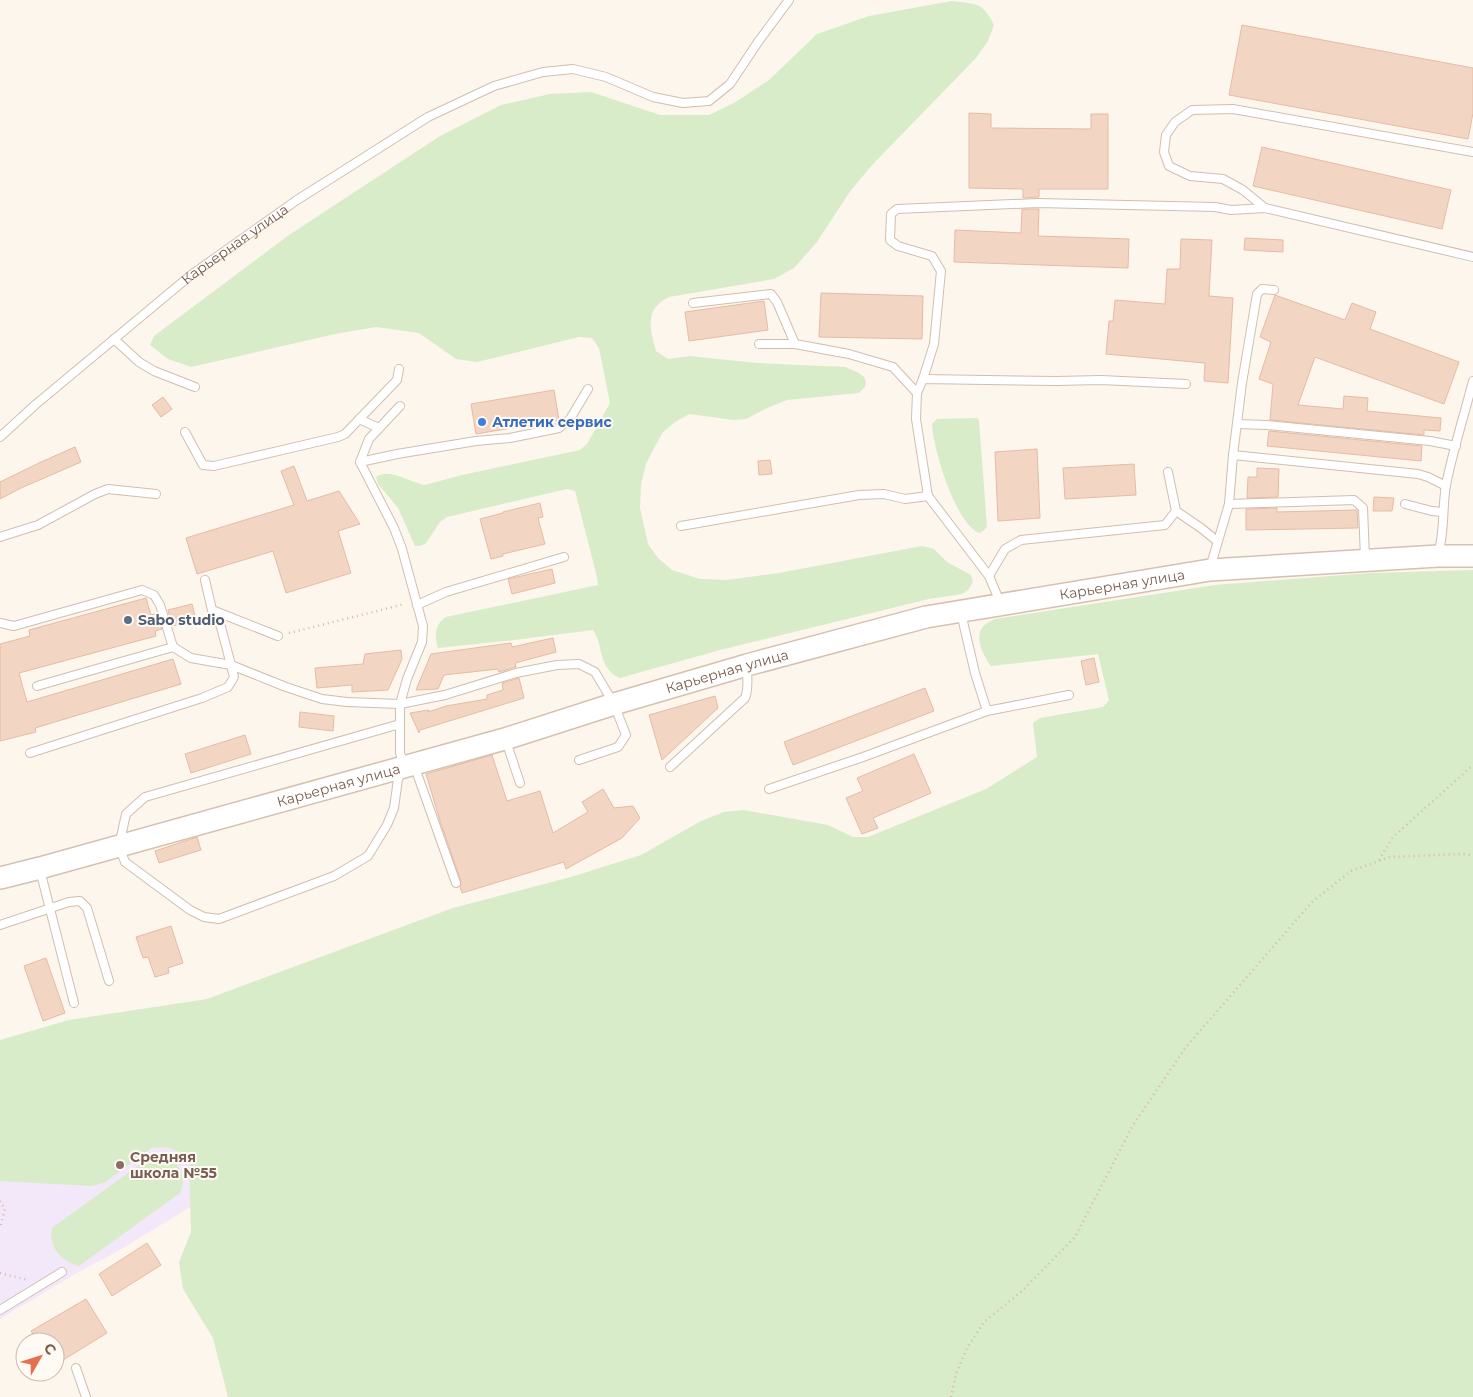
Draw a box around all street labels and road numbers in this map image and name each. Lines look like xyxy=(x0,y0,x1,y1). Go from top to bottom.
street label: Карьерная улица xyxy=(178,200,292,288)
street label: Карьерная улица xyxy=(1058,565,1186,604)
street label: Карьерная улица xyxy=(663,645,791,697)
street label: Карьерная улица xyxy=(275,759,402,811)

